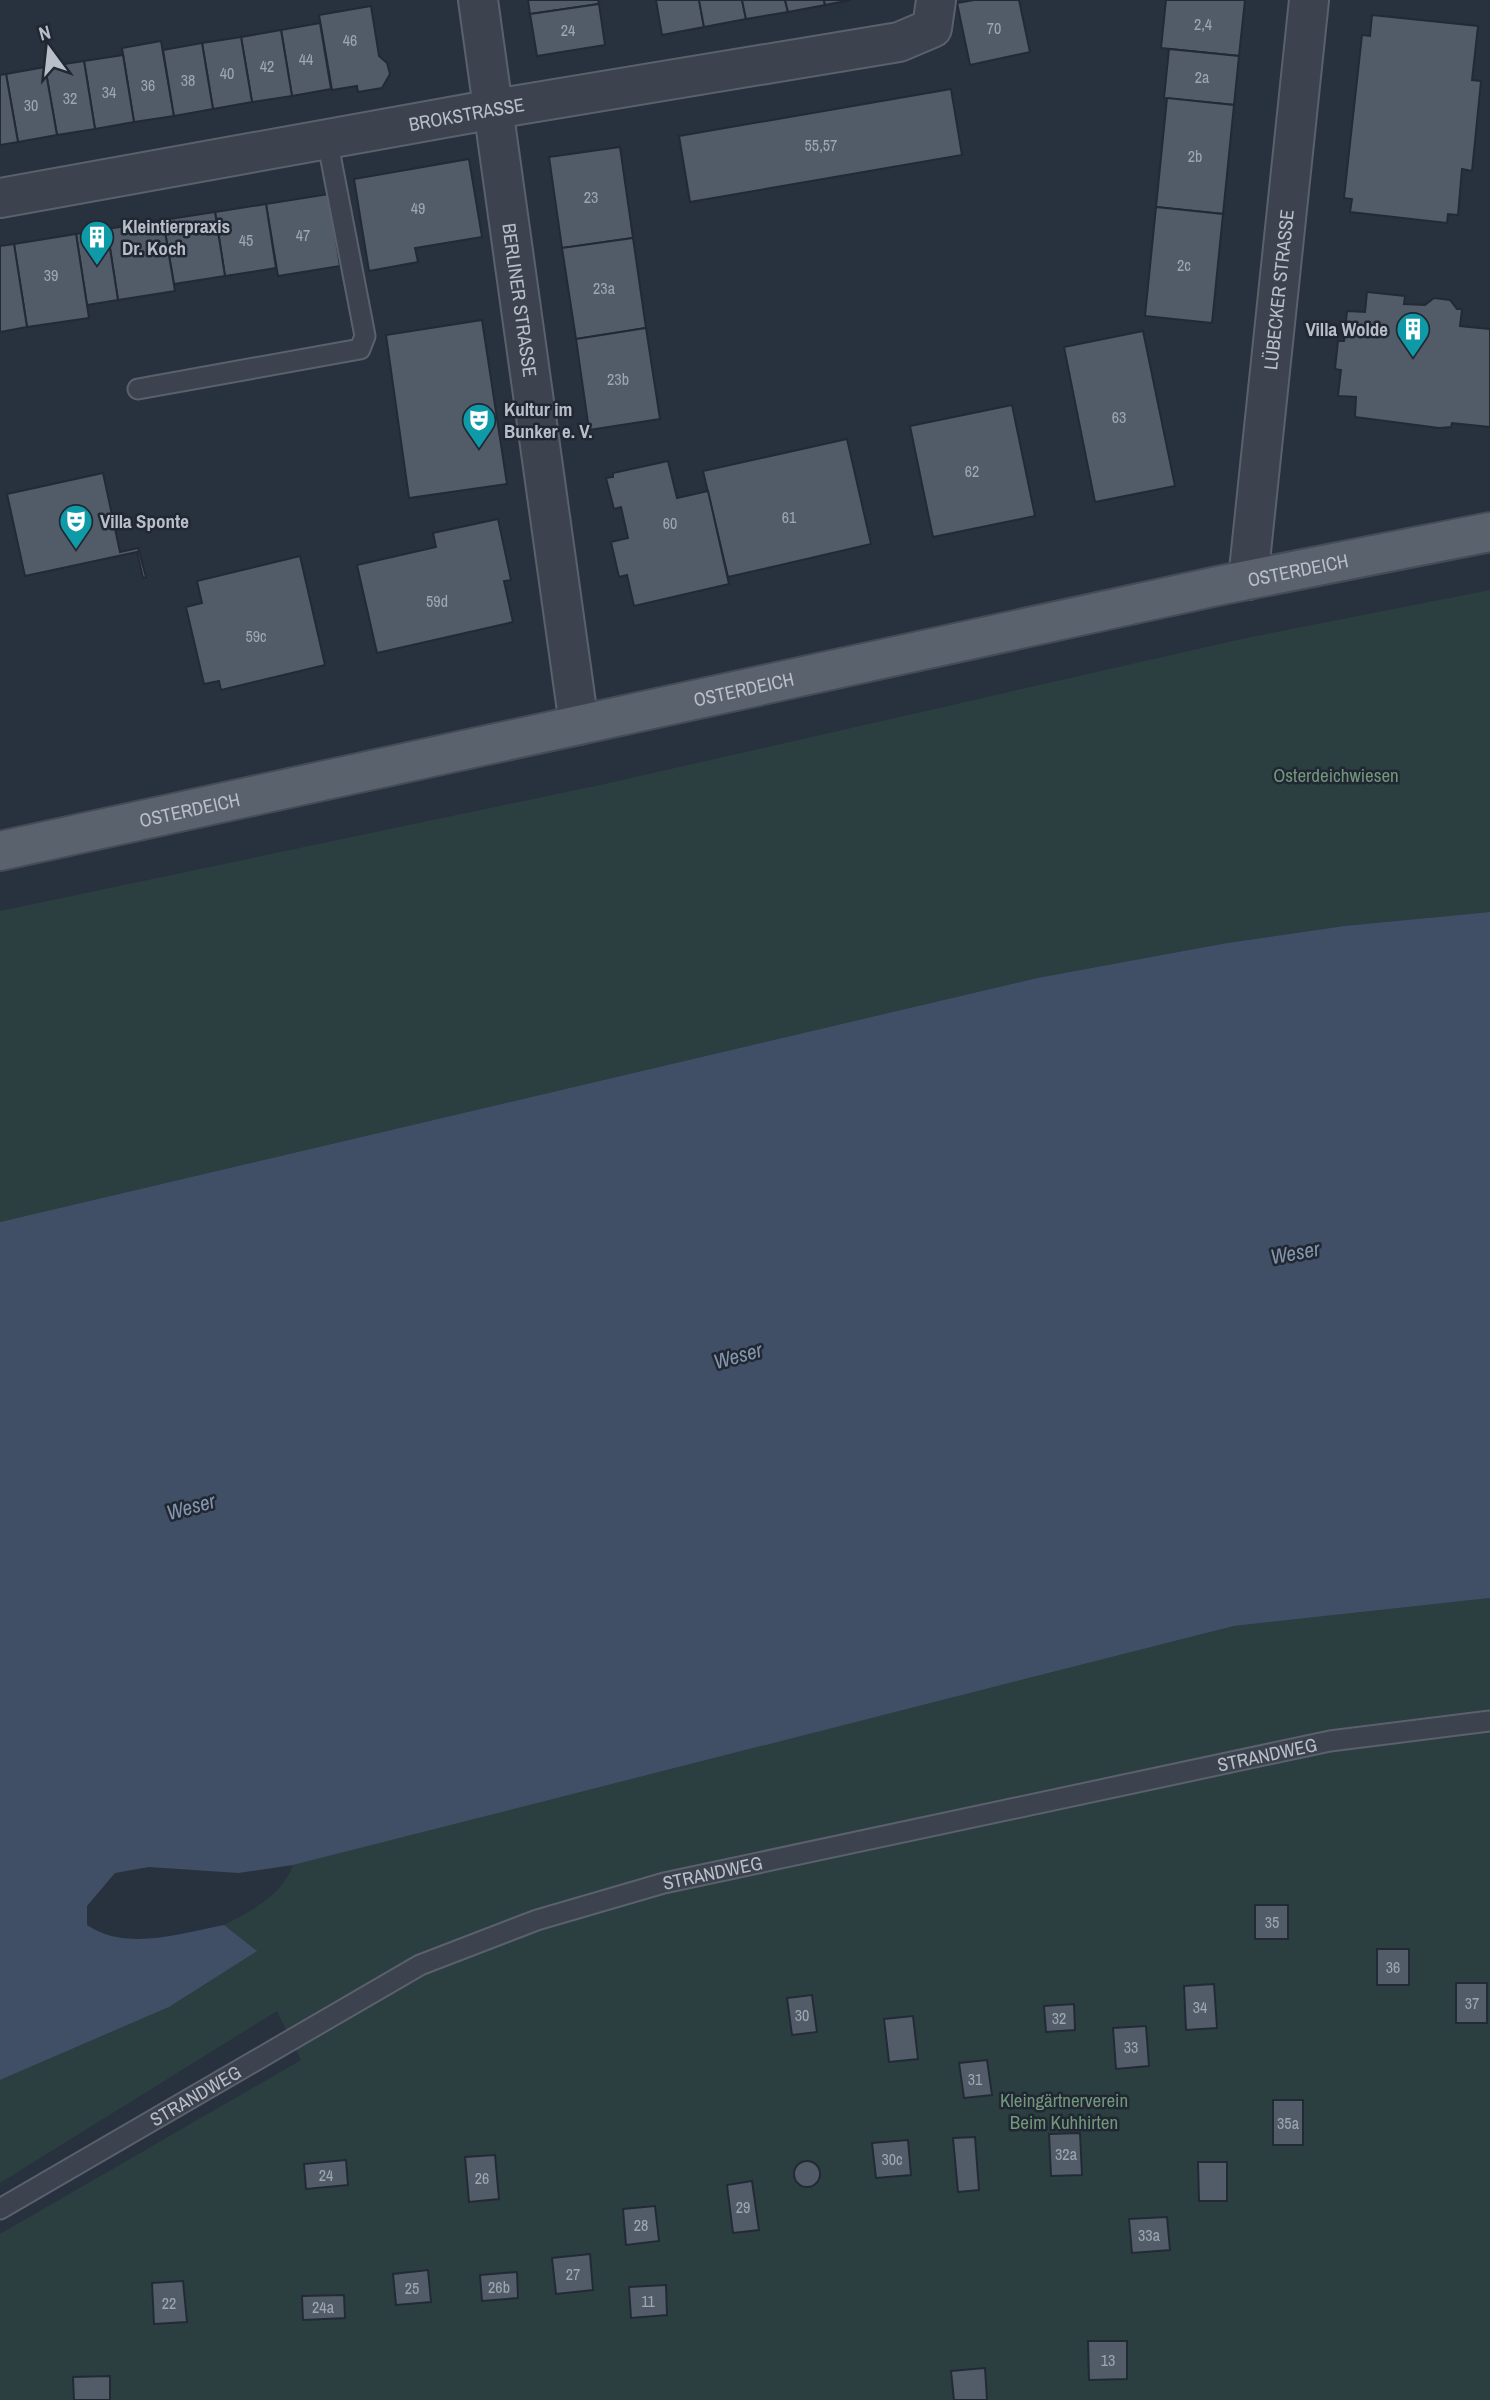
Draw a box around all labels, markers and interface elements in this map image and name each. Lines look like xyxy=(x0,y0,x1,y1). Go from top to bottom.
house number: 2,4 xyxy=(1194,13,1212,35)
north arrow xyxy=(14,14,84,84)
house number: 70 xyxy=(987,17,1001,39)
text: N xyxy=(36,19,53,47)
house number: 24 xyxy=(561,19,575,41)
house number: 46 xyxy=(343,29,357,51)
house number: 44 xyxy=(299,48,313,70)
house number: 42 xyxy=(260,55,274,77)
house number: 40 xyxy=(220,62,234,84)
house number: 2a xyxy=(1195,66,1210,88)
house number: 38 xyxy=(181,69,195,91)
house number: 36 xyxy=(141,74,155,96)
house number: 34 xyxy=(102,81,116,103)
house number: 32 xyxy=(63,87,77,109)
street label: BROKSTRASSE xyxy=(407,91,526,137)
house number: 30 xyxy=(24,94,38,116)
house number: 55,57 xyxy=(805,134,837,156)
house number: 2b xyxy=(1188,145,1202,167)
house number: 23 xyxy=(584,186,598,208)
house number: 49 xyxy=(411,197,425,219)
street label: LÜBECKER STRASSE xyxy=(1257,208,1300,371)
place label: Kleintierpraxis Dr. Koch xyxy=(122,213,230,261)
building icon: Kleintierpraxis Dr. Koch xyxy=(78,218,116,267)
street label: BERLINER STRASSE xyxy=(496,221,543,379)
house number: 47 xyxy=(296,224,310,246)
house number: 45 xyxy=(239,229,253,251)
house number: 2c xyxy=(1177,254,1191,276)
house number: 39 xyxy=(44,264,58,286)
house number: 23a xyxy=(593,277,616,299)
building icon: Villa Wolde xyxy=(1394,310,1432,359)
place label: Villa Wolde xyxy=(1305,316,1388,342)
house number: 23b xyxy=(607,368,629,390)
place label: Kultur im Bunker e. V. xyxy=(504,396,593,444)
theatre icon: Kultur im Bunker e. V. xyxy=(460,401,498,450)
house number: 63 xyxy=(1112,406,1126,428)
house number: 62 xyxy=(965,460,979,482)
theatre icon: Villa Sponte xyxy=(57,502,95,551)
house number: 61 xyxy=(782,506,797,528)
place label: Villa Sponte xyxy=(100,508,189,534)
house number: 60 xyxy=(663,512,677,534)
street label: OSTERDEICH xyxy=(1245,547,1351,593)
house number: 59d xyxy=(426,590,448,612)
house number: 59c xyxy=(245,625,267,647)
street label: OSTERDEICH xyxy=(691,666,796,713)
park label: Osterdeichwiesen xyxy=(1273,762,1399,788)
street label: OSTERDEICH xyxy=(137,786,242,833)
water label: Weser xyxy=(1268,1234,1323,1271)
water label: Weser xyxy=(710,1335,767,1376)
water label: Weser xyxy=(163,1486,220,1527)
street label: STRANDWEG xyxy=(1215,1731,1319,1778)
street label: STRANDWEG xyxy=(660,1849,765,1896)
house number: 35 xyxy=(1265,1911,1279,1933)
house number: 36 xyxy=(1386,1956,1400,1978)
house number: 37 xyxy=(1465,1992,1479,2014)
house number: 34 xyxy=(1193,1996,1207,2018)
house number: 30 xyxy=(795,2004,809,2026)
house number: 32 xyxy=(1052,2007,1066,2029)
house number: 33 xyxy=(1124,2036,1138,2058)
street label: STRANDWEG xyxy=(145,2059,246,2132)
house number: 31 xyxy=(968,2068,983,2090)
park label: Kleingärtnerverein Beim Kuhhirten xyxy=(1000,2087,1128,2135)
house number: 35a xyxy=(1277,2112,1300,2134)
house number: 32a xyxy=(1055,2143,1078,2165)
house number: 30c xyxy=(881,2148,903,2170)
house number: 24 xyxy=(319,2164,333,2186)
house number: 26 xyxy=(475,2167,489,2189)
house number: 29 xyxy=(736,2196,750,2218)
house number: 28 xyxy=(634,2214,648,2236)
house number: 33a xyxy=(1138,2224,1161,2246)
house number: 27 xyxy=(566,2263,580,2285)
house number: 26b xyxy=(488,2276,510,2298)
house number: 25 xyxy=(405,2277,419,2299)
house number: 11 xyxy=(641,2290,656,2312)
house number: 22 xyxy=(162,2292,176,2314)
house number: 24a xyxy=(312,2296,335,2318)
house number: 13 xyxy=(1101,2349,1115,2371)

